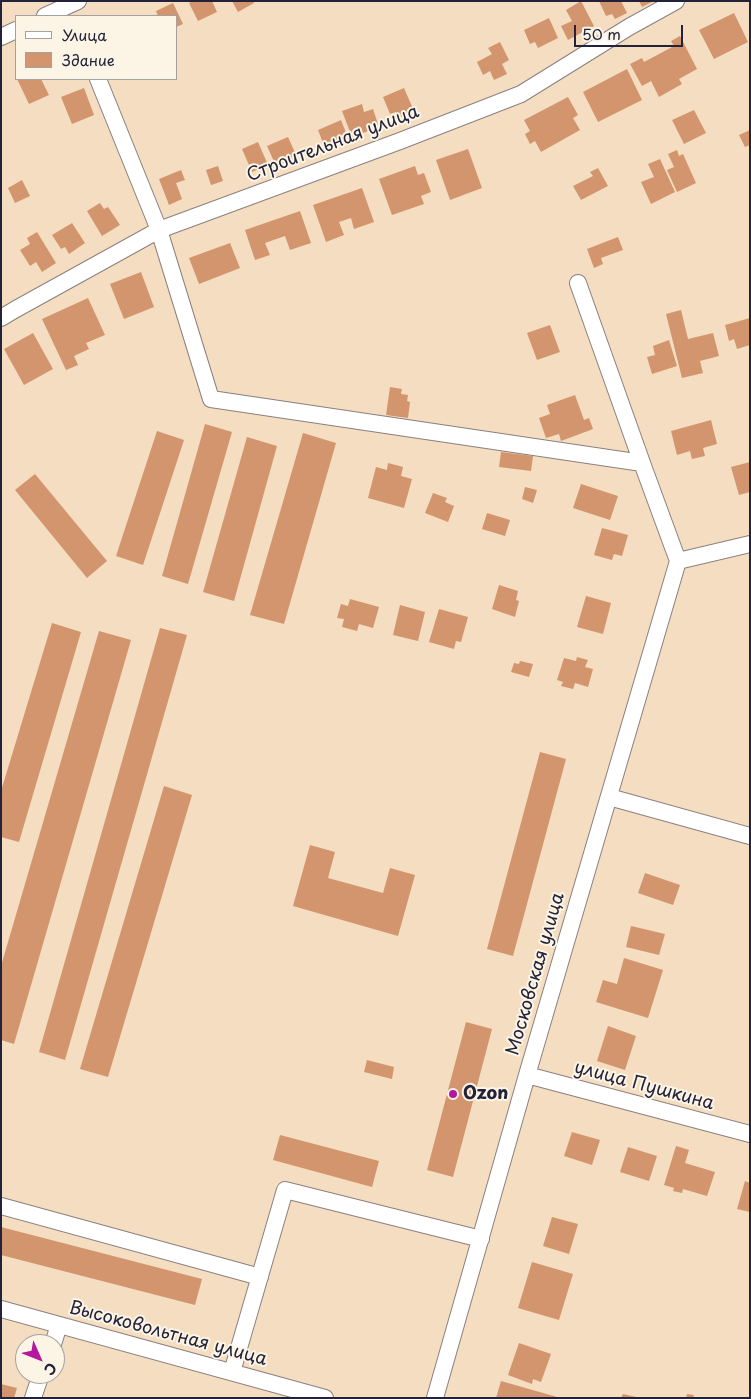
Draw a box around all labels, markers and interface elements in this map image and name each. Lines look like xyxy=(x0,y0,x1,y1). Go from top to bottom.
legend xyxy=(15,15,178,80)
scale bar xyxy=(576,15,685,47)
text: 50 m xyxy=(582,22,621,45)
text: Улица xyxy=(62,23,107,46)
text: Здание xyxy=(62,48,115,71)
street label: Строительная улица xyxy=(244,101,422,187)
street label: Московская улица xyxy=(502,890,570,1058)
street label: улица Пушкина xyxy=(572,1057,716,1115)
place label: Ozon xyxy=(463,1083,508,1105)
marker: Ozon xyxy=(447,1088,459,1100)
street label: Высоковольтная улица xyxy=(67,1297,269,1371)
north arrow xyxy=(15,1334,65,1384)
text: С xyxy=(39,1358,62,1380)

